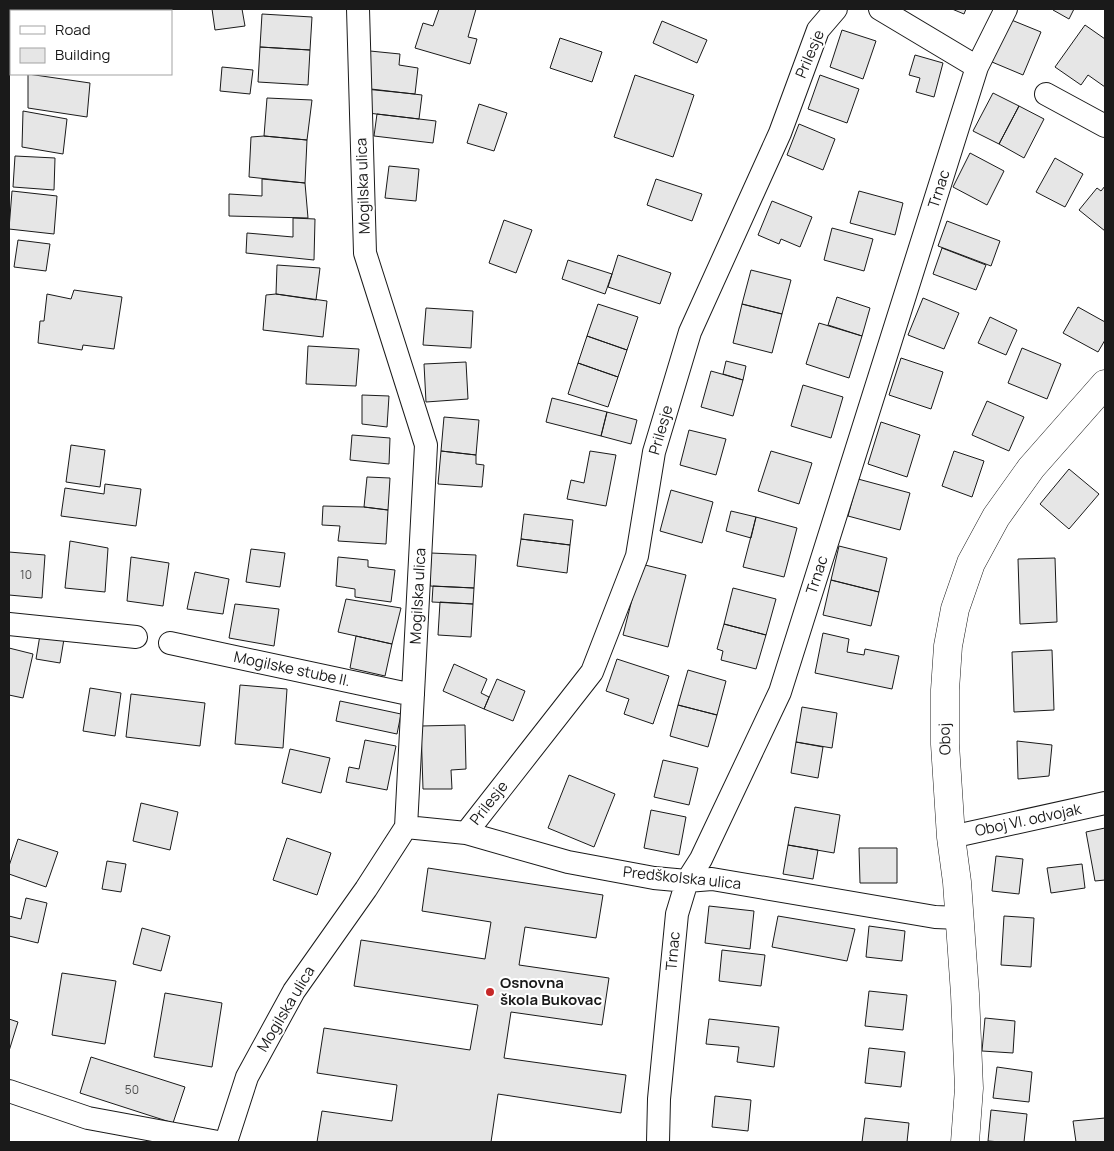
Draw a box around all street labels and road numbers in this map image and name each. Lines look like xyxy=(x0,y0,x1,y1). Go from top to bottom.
street label: Prilesje xyxy=(790,26,829,81)
street label: Mogilska ulica xyxy=(350,137,375,235)
street label: Trnac xyxy=(922,167,955,211)
street label: Prilesje xyxy=(643,402,678,457)
street label: Mogilska ulica xyxy=(404,547,431,645)
street label: Trnac xyxy=(800,553,833,597)
street label: Mogilske stube II. xyxy=(232,646,352,691)
street label: Oboj xyxy=(933,722,956,756)
street label: Prilesje xyxy=(465,776,513,829)
street label: Oboj VI. odvojak xyxy=(973,798,1084,841)
street label: Predškolska ulica xyxy=(622,861,742,894)
street label: Trnac xyxy=(660,931,685,971)
street label: Mogilska ulica xyxy=(252,962,319,1056)

